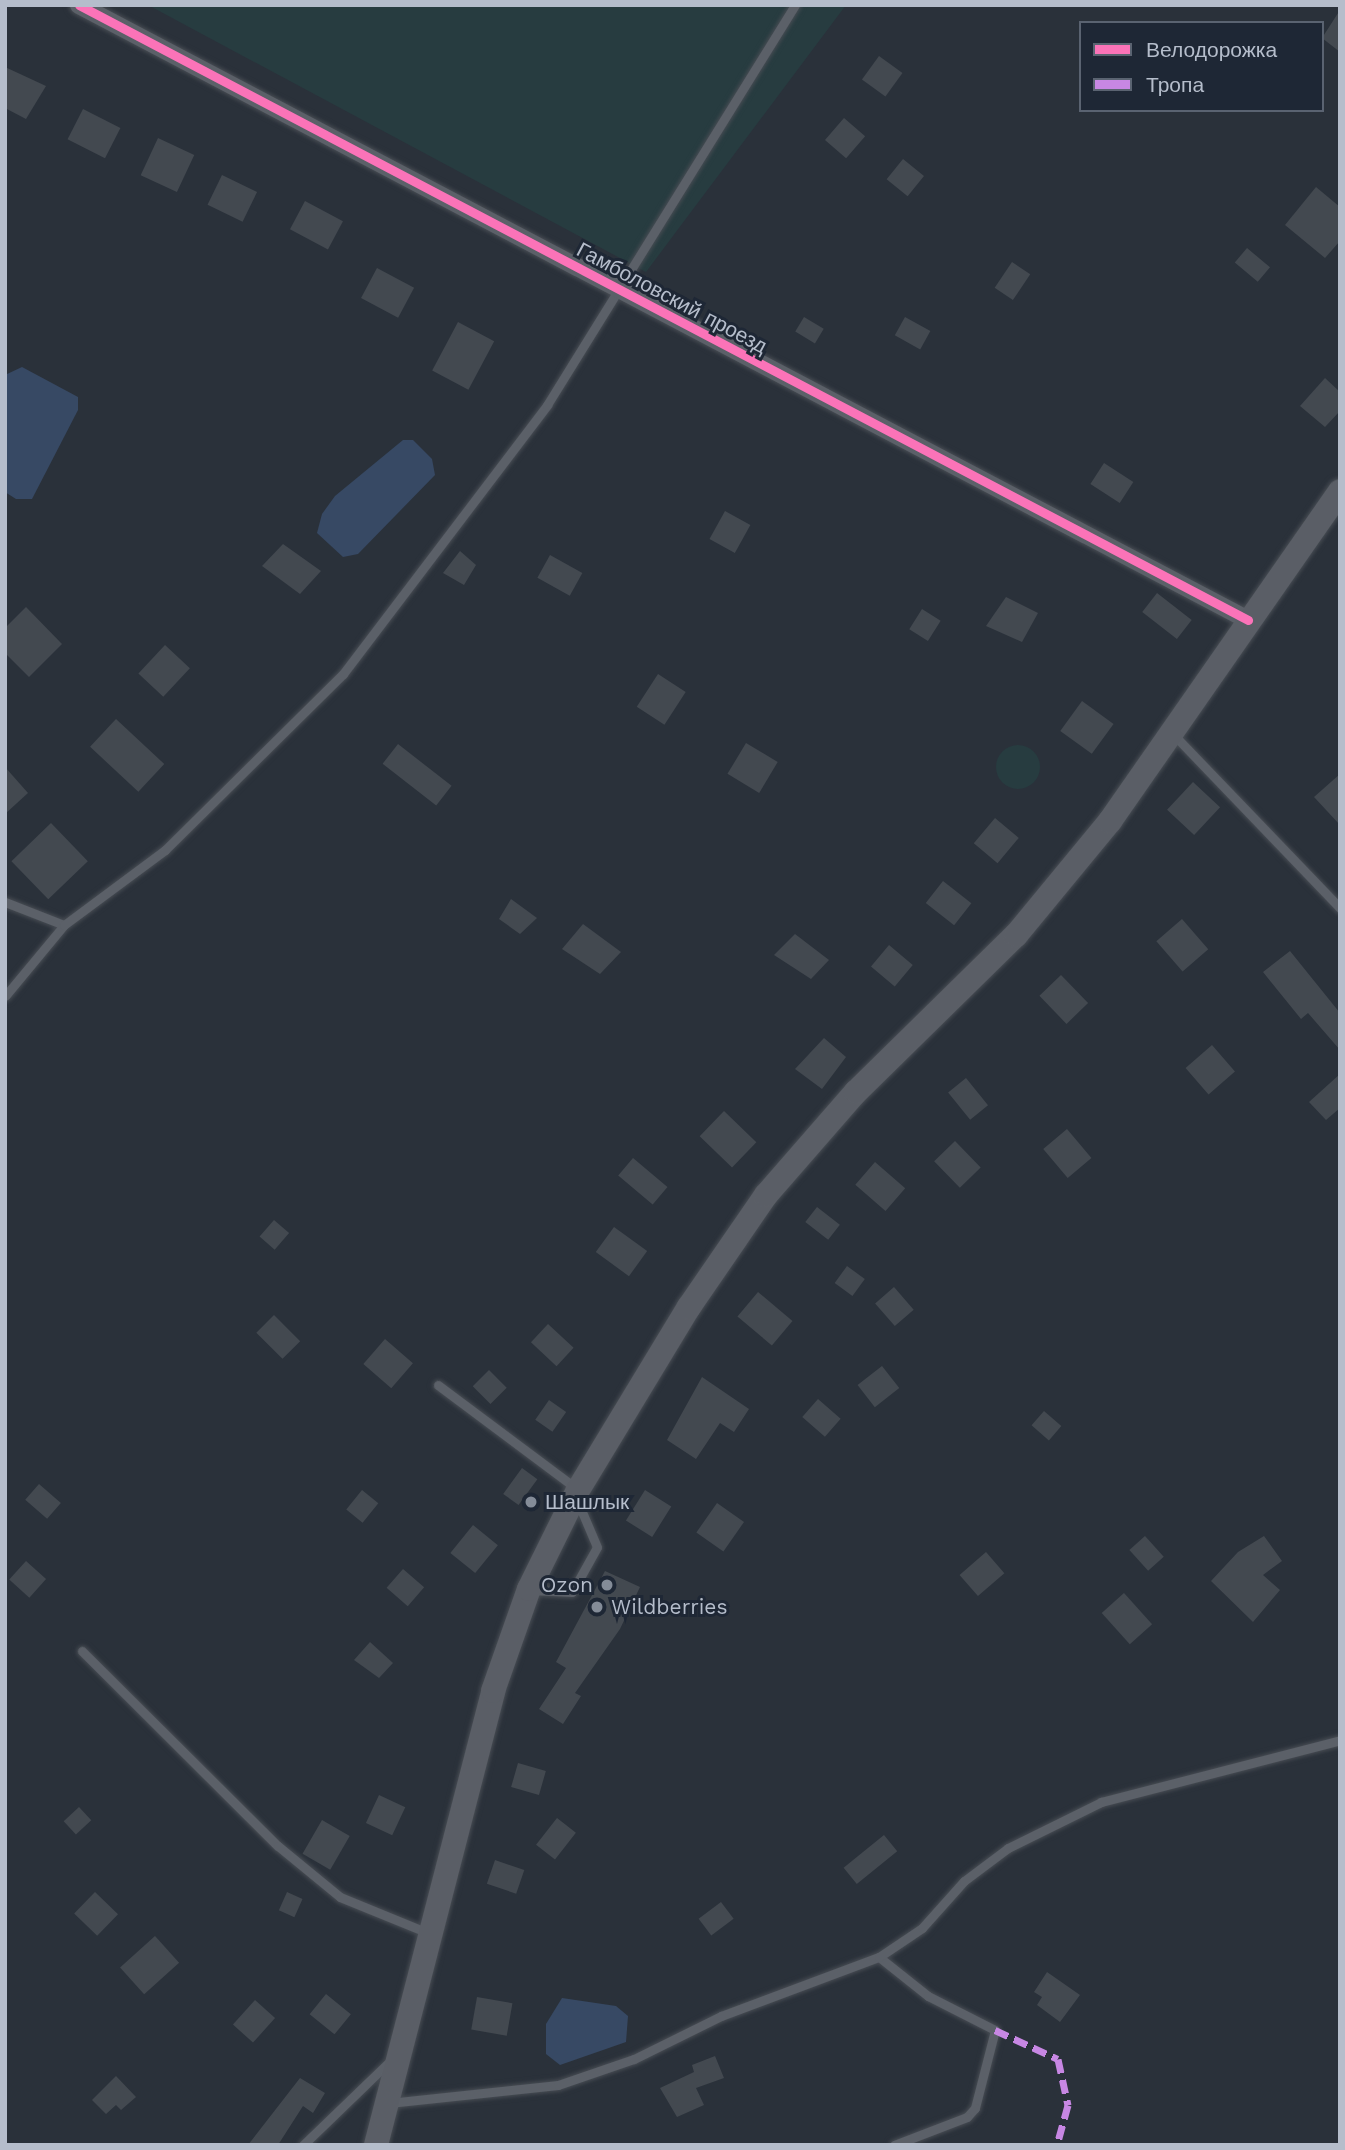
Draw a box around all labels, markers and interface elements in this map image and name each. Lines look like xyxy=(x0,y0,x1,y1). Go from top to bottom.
legend xyxy=(1079,21,1324,112)
text: Велодорожка xyxy=(1146,37,1277,62)
text: Тропа xyxy=(1146,72,1204,97)
street label: Гамболовский проезд xyxy=(572,237,772,359)
place label: Шашлык xyxy=(545,1489,629,1515)
marker: Шашлык xyxy=(523,1494,539,1510)
place label: Ozon xyxy=(541,1572,593,1598)
marker: Ozon xyxy=(599,1577,615,1593)
place label: Wildberries xyxy=(611,1594,728,1620)
marker: Wildberries xyxy=(589,1599,605,1615)

